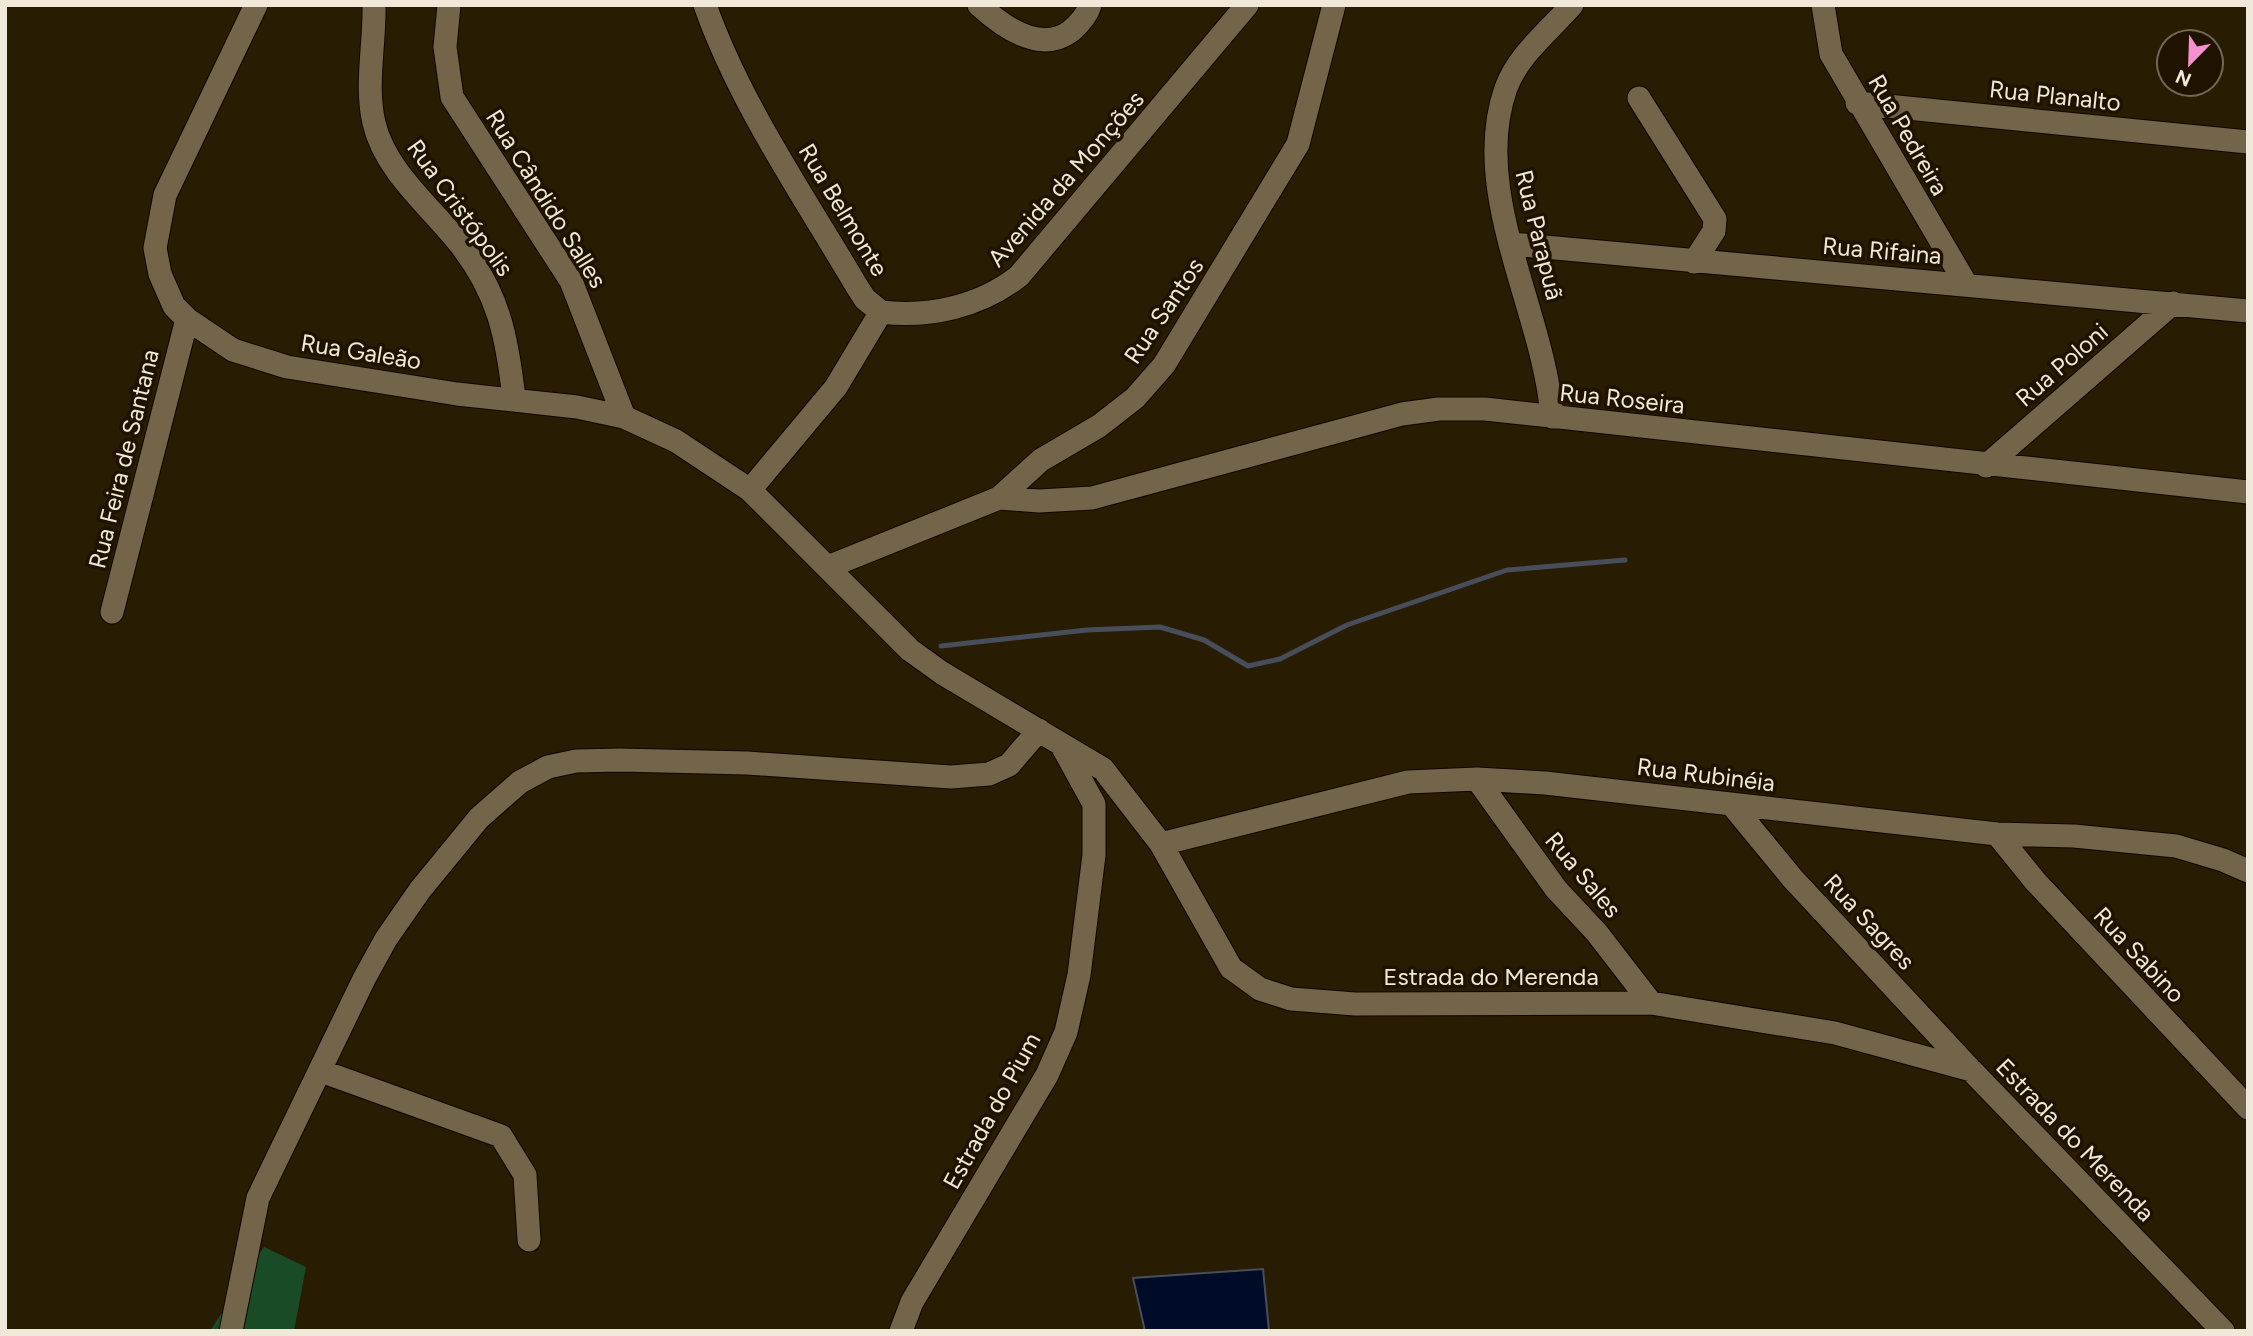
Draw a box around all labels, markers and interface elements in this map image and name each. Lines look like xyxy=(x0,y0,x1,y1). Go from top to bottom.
north arrow xyxy=(2155,28,2225,98)
text: N xyxy=(2172,65,2195,92)
street label: Rua Pedreira xyxy=(1862,69,1955,200)
street label: Rua Planalto xyxy=(1988,74,2122,117)
street label: Avenida da Monções xyxy=(981,85,1150,273)
street label: Rua Cândido Salles xyxy=(480,104,613,293)
street label: Rua Cristópolis xyxy=(401,134,520,282)
street label: Rua Belmonte xyxy=(793,138,894,281)
street label: Rua Parapuã xyxy=(1509,167,1570,303)
street label: Rua Rifaina xyxy=(1821,231,1943,270)
street label: Rua Santos xyxy=(1118,252,1209,369)
street label: Rua Poloni xyxy=(2010,317,2114,412)
street label: Rua Galeão xyxy=(299,328,423,375)
street label: Rua Feira de Santana xyxy=(82,346,165,571)
street label: Rua Roseira xyxy=(1558,378,1686,419)
street label: Rua Rubinéia xyxy=(1635,752,1777,797)
street label: Rua Sales xyxy=(1539,826,1628,924)
street label: Rua Sagres xyxy=(1818,868,1921,975)
street label: Rua Sabino xyxy=(2088,901,2191,1009)
street label: Estrada do Merenda xyxy=(1383,962,1599,991)
street label: Estrada do Pium xyxy=(937,1028,1046,1194)
street label: Estrada do Merenda xyxy=(1990,1052,2161,1227)

